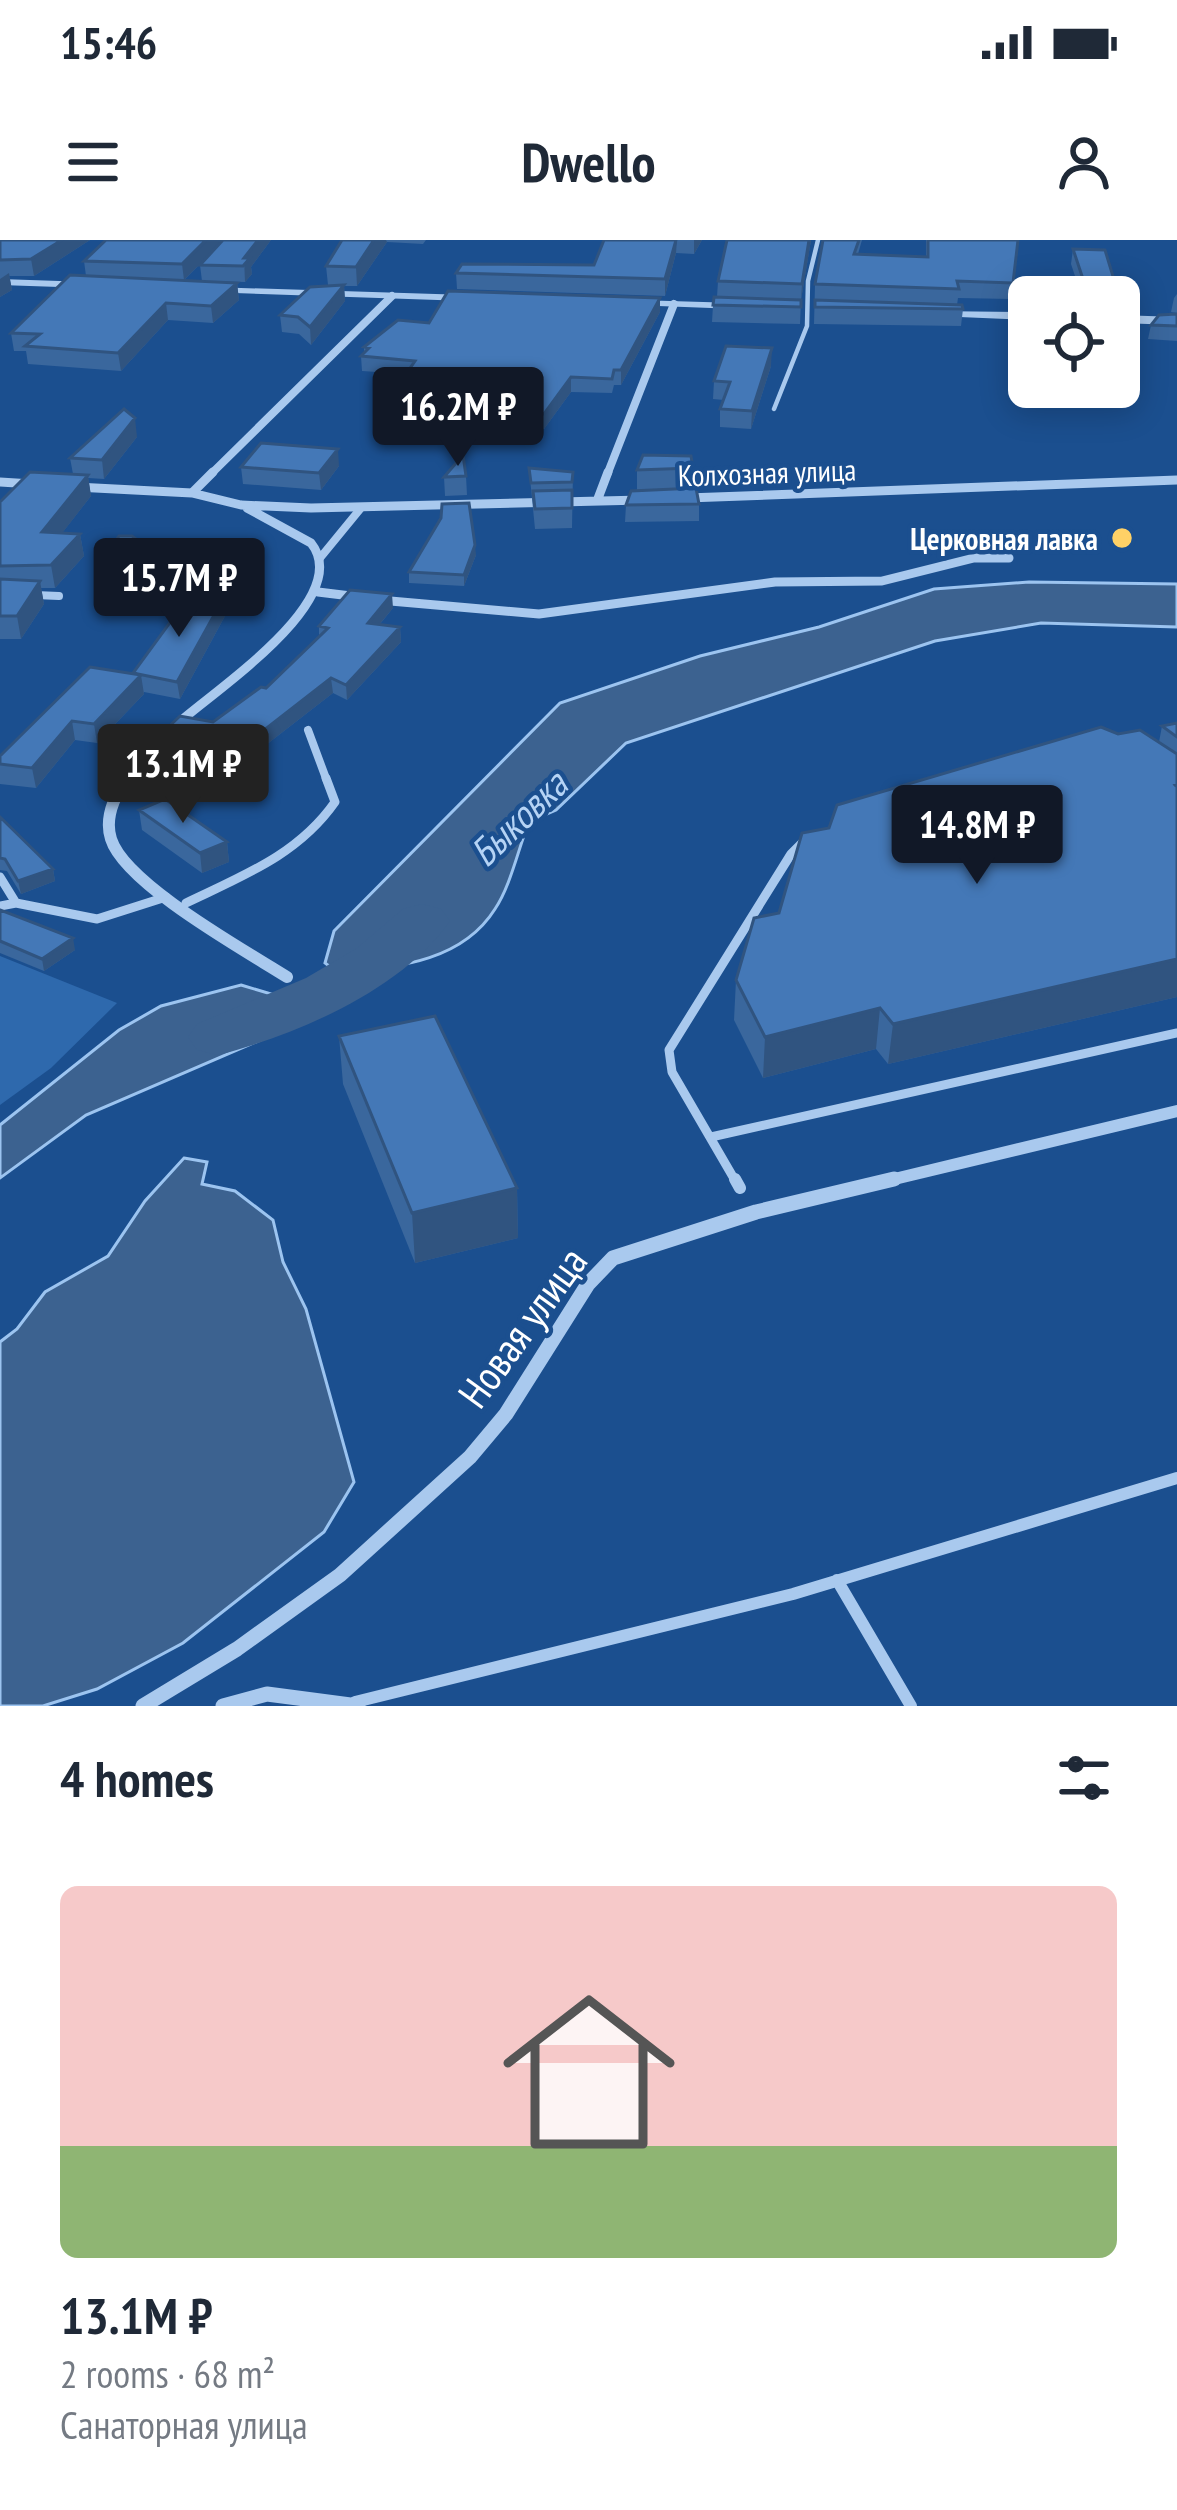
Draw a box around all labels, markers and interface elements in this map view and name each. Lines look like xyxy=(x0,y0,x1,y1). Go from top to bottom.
text: 15:46 xyxy=(60,13,157,71)
text: Dwello xyxy=(521,127,656,197)
icon: menu xyxy=(60,129,126,195)
icon: person xyxy=(1051,129,1117,195)
map controls xyxy=(1008,276,1140,408)
button: locate xyxy=(1008,276,1140,408)
pin: 16.2M ₽ xyxy=(347,367,569,469)
text: 16.2M ₽ xyxy=(400,380,516,431)
street label: Колхозная улица xyxy=(677,449,857,495)
place label: Церковная лавка xyxy=(910,519,1098,558)
marker: Церковная лавка xyxy=(1109,525,1135,551)
pin: 15.7M ₽ xyxy=(68,538,290,640)
text: 15.7M ₽ xyxy=(121,551,237,602)
pin: 13.1M ₽ xyxy=(72,724,294,826)
text: 13.1M ₽ xyxy=(125,737,241,788)
water label: Быковка xyxy=(458,758,579,877)
pin: 14.8M ₽ xyxy=(866,785,1088,887)
text: 14.8M ₽ xyxy=(919,798,1035,849)
street label: Новая улица xyxy=(445,1236,599,1418)
text: 4 homes xyxy=(60,1745,214,1811)
icon: filters xyxy=(1051,1745,1117,1811)
icon: home xyxy=(481,1964,697,2180)
text: 13.1M ₽ xyxy=(60,2282,213,2348)
text: 2 rooms · 68 m² xyxy=(60,2348,275,2399)
text: Санаторная улица xyxy=(60,2399,308,2450)

